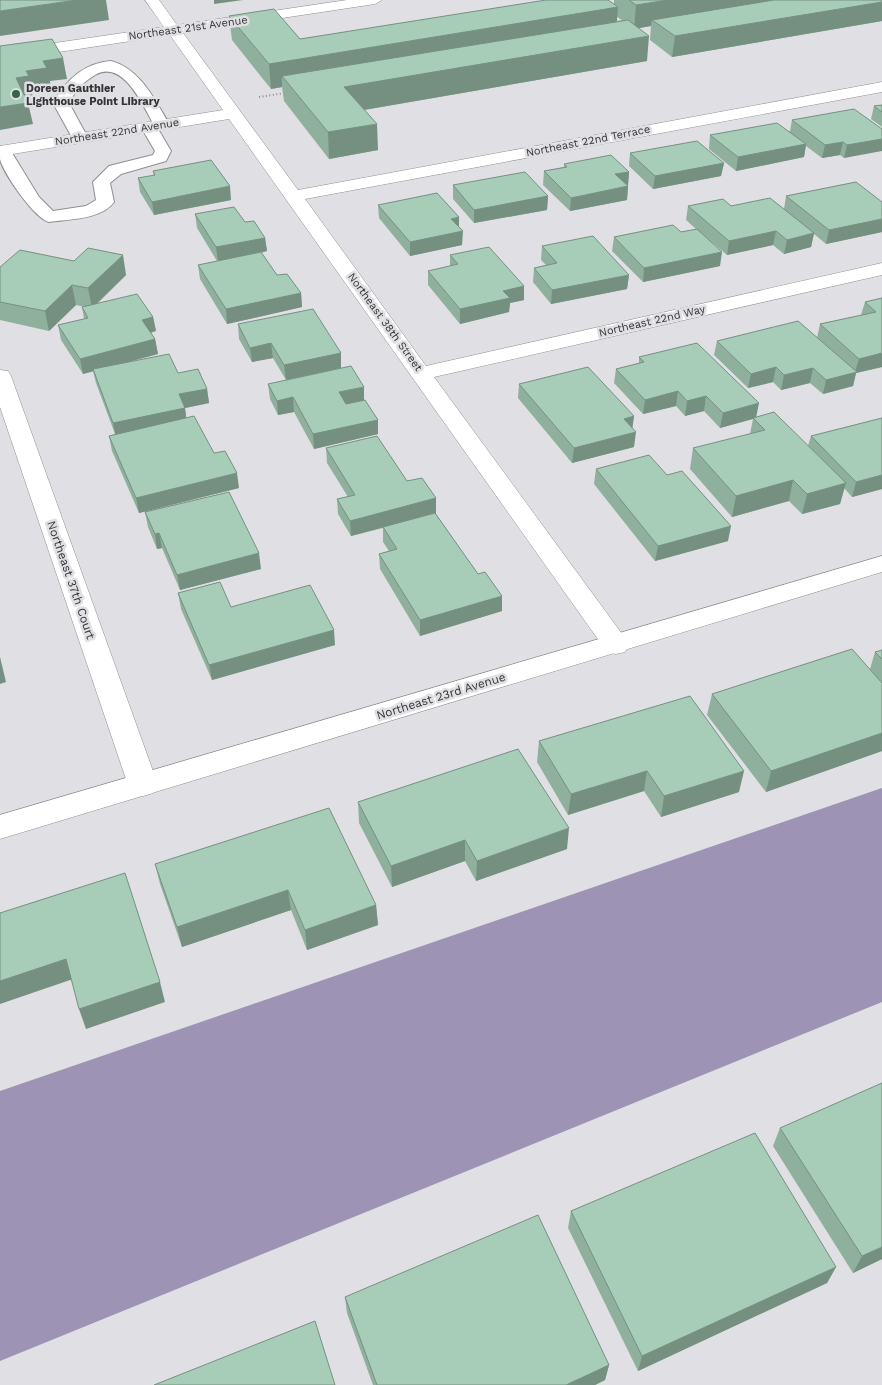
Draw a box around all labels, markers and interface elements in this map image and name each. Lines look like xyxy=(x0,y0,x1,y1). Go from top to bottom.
street label: Northeast 21st Avenue xyxy=(128,13,248,43)
place label: Doreen Gauthier Lighthouse Point Library xyxy=(26,82,160,108)
marker: Doreen Gauthier Lighthouse Point Library xyxy=(10,88,22,100)
street label: Northeast 22nd Avenue xyxy=(54,116,180,148)
street label: Northeast 22nd Terrace xyxy=(525,123,651,159)
street label: Northeast 38th Street xyxy=(345,270,425,374)
street label: Northeast 22nd Way xyxy=(598,302,707,340)
street label: Northeast 37th Court xyxy=(44,519,98,641)
street label: Northeast 23rd Avenue xyxy=(375,670,507,722)

